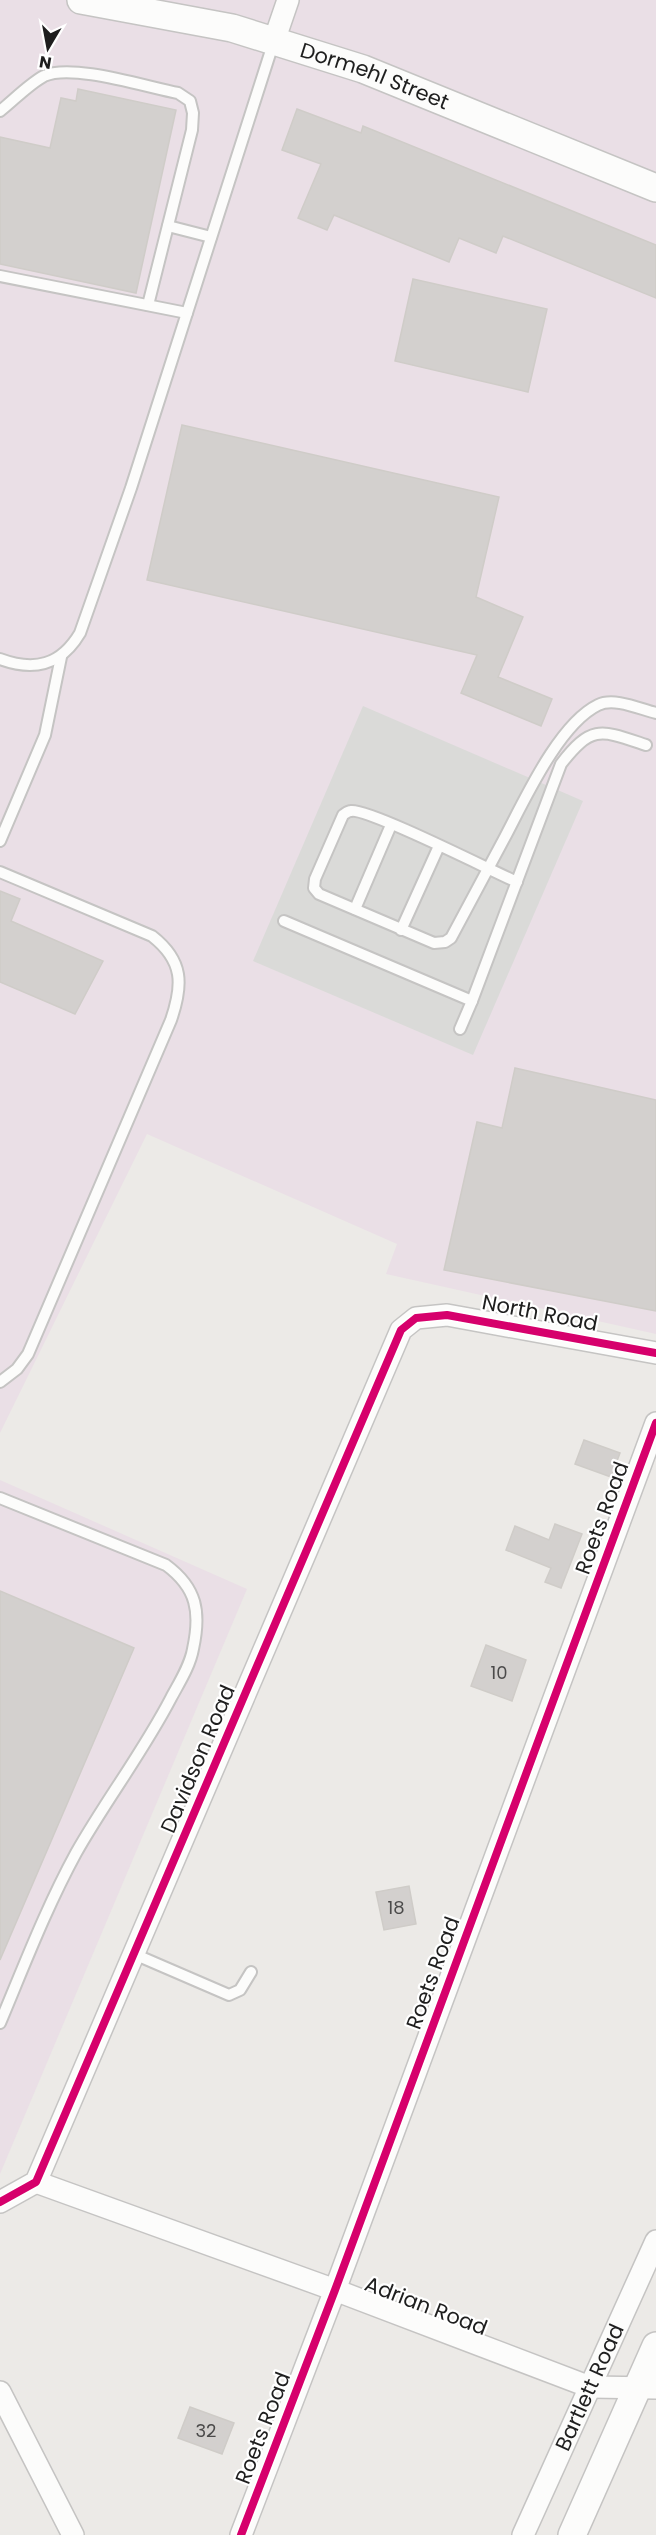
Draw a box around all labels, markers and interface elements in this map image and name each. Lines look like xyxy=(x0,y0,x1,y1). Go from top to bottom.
north arrow xyxy=(18,18,78,78)
street label: Dormehl Street xyxy=(297,35,453,116)
text: N xyxy=(38,50,53,75)
street label: North Road xyxy=(480,1287,600,1338)
street label: Roets Road xyxy=(568,1457,635,1578)
house number: 10 xyxy=(490,1660,508,1685)
street label: Davidson Road xyxy=(153,1680,242,1837)
house number: 18 xyxy=(387,1895,405,1920)
street label: Roets Road xyxy=(399,1912,466,2033)
street label: Adrian Road xyxy=(361,2269,492,2342)
street label: Bartlett Road xyxy=(548,2319,631,2455)
street label: Roets Road xyxy=(228,2368,297,2488)
house number: 32 xyxy=(196,2418,216,2443)

